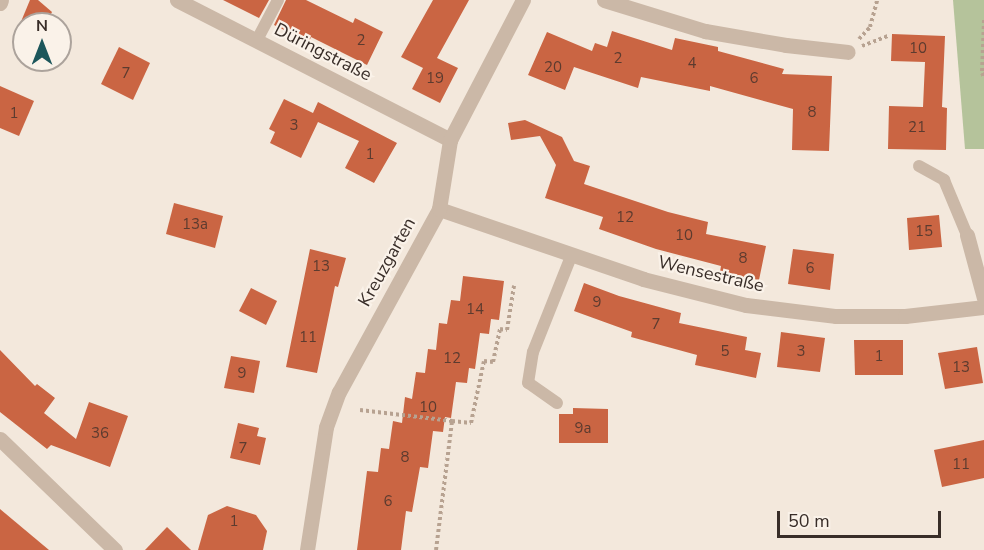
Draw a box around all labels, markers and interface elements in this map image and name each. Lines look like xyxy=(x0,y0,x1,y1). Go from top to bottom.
north arrow xyxy=(12,12,72,72)
text: N xyxy=(36,15,48,37)
street label: Düringstraße xyxy=(271,18,375,86)
house number: 2 xyxy=(357,32,365,50)
house number: 10 xyxy=(909,40,927,58)
house number: 2 xyxy=(614,50,622,68)
house number: 4 xyxy=(688,55,696,73)
house number: 20 xyxy=(544,59,562,77)
house number: 7 xyxy=(122,65,130,83)
house number: 19 xyxy=(426,70,444,88)
house number: 6 xyxy=(750,70,758,88)
house number: 8 xyxy=(808,104,816,122)
house number: 1 xyxy=(10,105,18,123)
house number: 3 xyxy=(290,117,298,135)
house number: 21 xyxy=(908,119,926,137)
house number: 1 xyxy=(366,146,374,164)
house number: 12 xyxy=(616,209,634,227)
street label: Kreuzgarten xyxy=(354,214,420,310)
house number: 13a xyxy=(182,216,208,234)
house number: 15 xyxy=(915,223,933,241)
house number: 10 xyxy=(675,227,693,245)
house number: 8 xyxy=(739,250,747,268)
street label: Wensestraße xyxy=(656,251,766,297)
house number: 13 xyxy=(312,258,330,276)
house number: 6 xyxy=(806,260,814,278)
house number: 9 xyxy=(593,294,601,312)
house number: 14 xyxy=(466,301,484,319)
house number: 7 xyxy=(652,316,660,334)
house number: 11 xyxy=(299,329,317,347)
house number: 5 xyxy=(721,343,729,361)
house number: 3 xyxy=(797,343,805,361)
house number: 1 xyxy=(875,348,883,366)
house number: 12 xyxy=(443,350,461,368)
house number: 13 xyxy=(952,359,970,377)
house number: 9 xyxy=(238,365,246,383)
house number: 10 xyxy=(419,399,437,417)
house number: 9a xyxy=(575,420,591,438)
house number: 36 xyxy=(91,425,109,443)
house number: 7 xyxy=(239,440,247,458)
house number: 8 xyxy=(401,449,409,467)
house number: 11 xyxy=(952,456,970,474)
house number: 6 xyxy=(384,493,392,511)
scale bar xyxy=(780,499,944,537)
text: 50 m xyxy=(788,509,830,533)
house number: 1 xyxy=(230,513,238,531)

